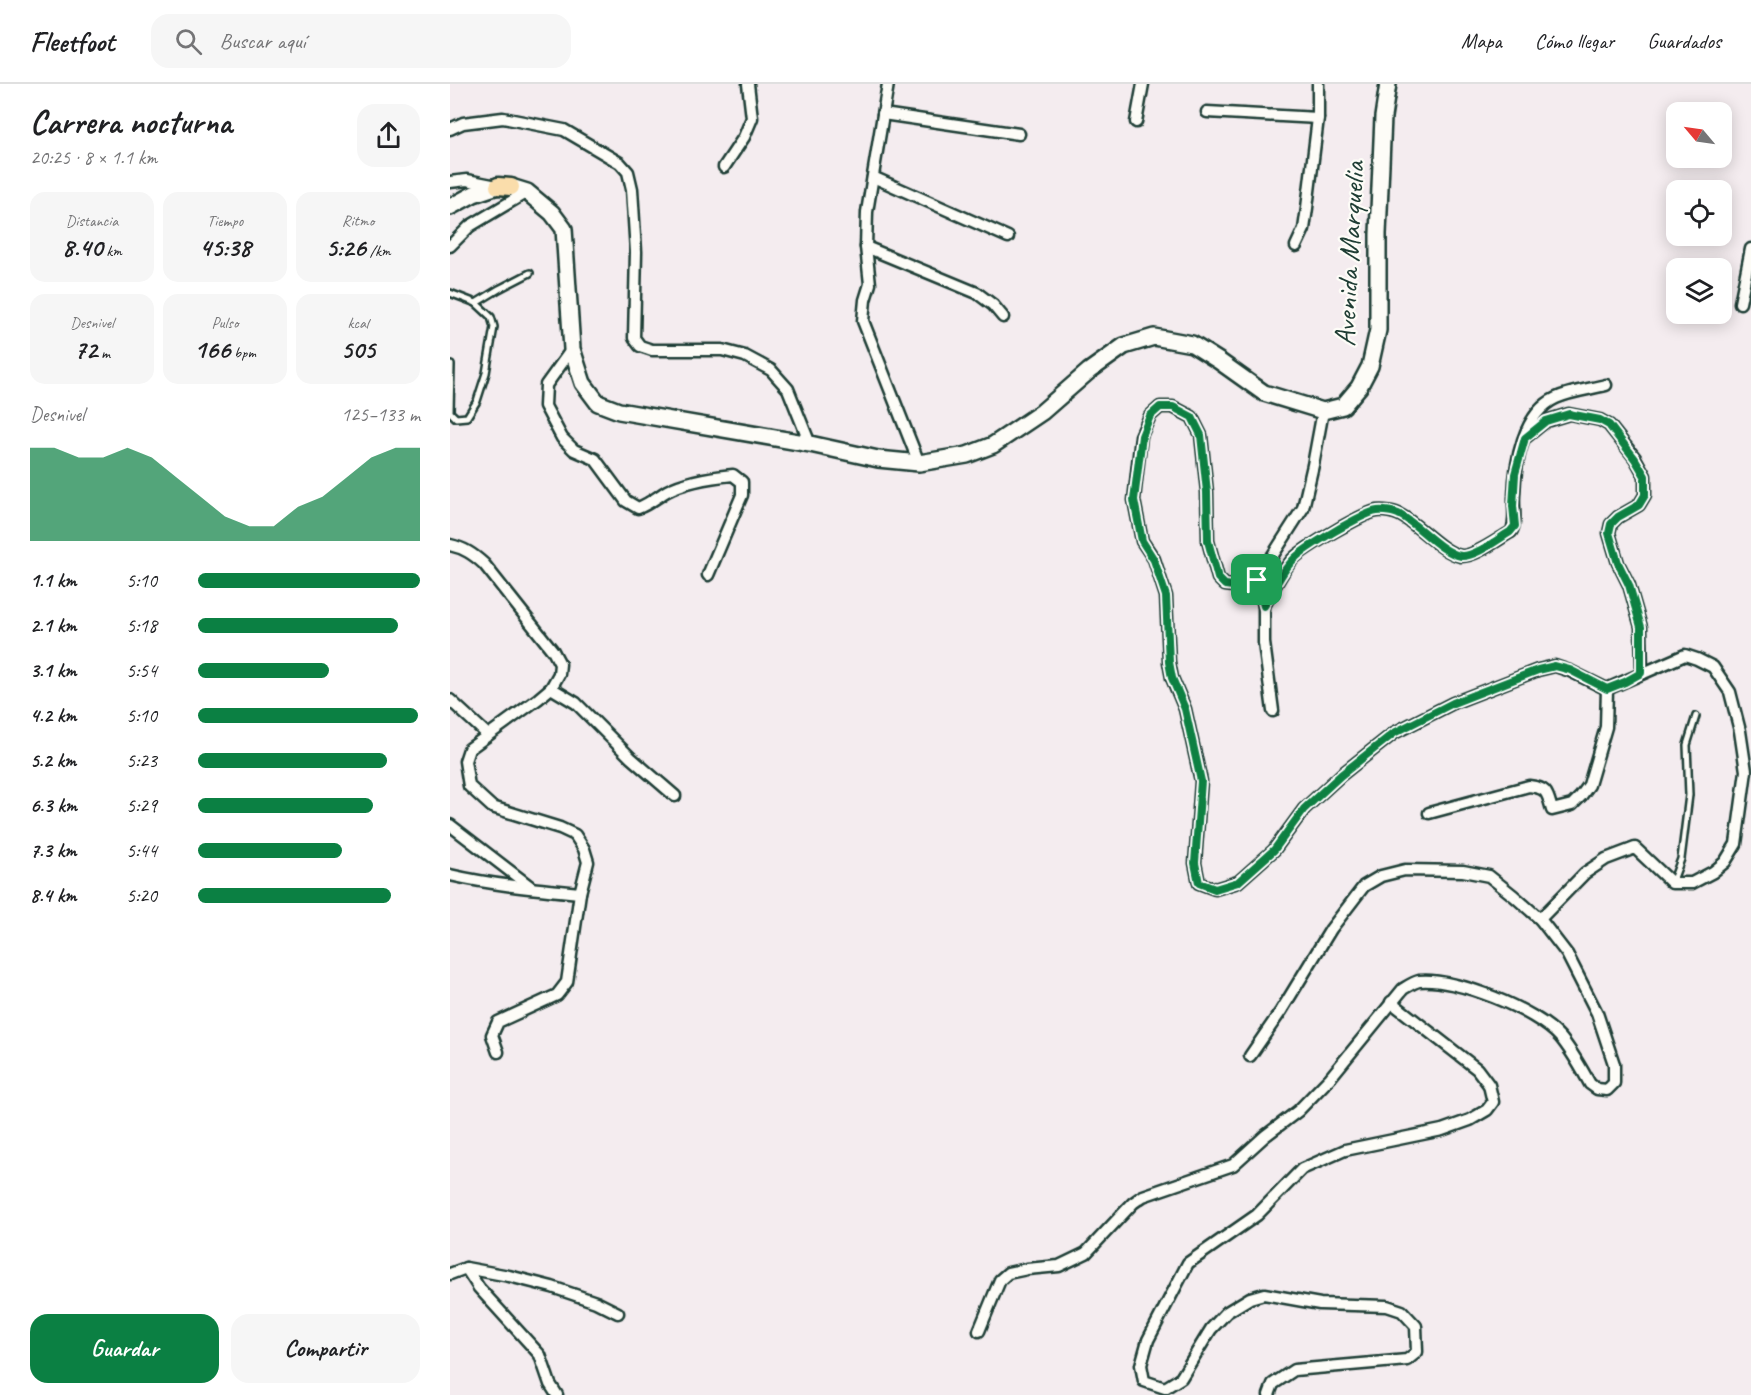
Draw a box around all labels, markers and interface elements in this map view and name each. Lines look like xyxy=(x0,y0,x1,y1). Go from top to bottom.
search box xyxy=(151,14,571,68)
text: Fleetfoot xyxy=(30,24,115,59)
icon: search xyxy=(172,25,205,58)
text: Buscar aquí xyxy=(220,27,306,55)
text: Mapa xyxy=(1461,28,1502,54)
text: Cómo llegar xyxy=(1535,28,1614,54)
text: Guardados xyxy=(1647,28,1721,54)
text: Carrera nocturna xyxy=(30,101,232,143)
north arrow xyxy=(1666,102,1732,168)
map controls xyxy=(1666,102,1732,324)
button: share xyxy=(357,104,420,167)
text: 20:25 · 8 × 1.1 km xyxy=(30,145,157,170)
street label: Avenida Marquelia xyxy=(1325,158,1373,348)
button: locate xyxy=(1666,180,1732,246)
text: Distancia xyxy=(66,211,118,231)
text: Tiempo xyxy=(207,211,243,231)
text: Ritmo xyxy=(342,211,374,231)
text: 8.40 xyxy=(62,231,102,264)
text: 45:38 xyxy=(199,231,251,264)
text: 5:26 xyxy=(325,231,366,264)
text: km xyxy=(102,241,122,261)
text: /km xyxy=(366,241,391,261)
button: layers xyxy=(1666,258,1732,324)
text: Desnivel xyxy=(70,313,114,333)
text: Pulso xyxy=(212,313,238,333)
text: kcal xyxy=(347,313,369,333)
text: 72 xyxy=(74,333,97,366)
text: 166 xyxy=(194,333,230,366)
text: 505 xyxy=(341,333,375,366)
text: m xyxy=(97,343,110,363)
text: bpm xyxy=(230,343,256,363)
text: Desnivel xyxy=(30,402,84,427)
text: 125–133 m xyxy=(341,402,420,427)
pin xyxy=(1231,554,1282,605)
icon: arrive xyxy=(1240,563,1273,596)
text: 1.1 km xyxy=(30,568,77,593)
text: 5:10 xyxy=(126,568,157,593)
text: 2.1 km xyxy=(30,613,77,638)
text: 5:18 xyxy=(126,613,157,638)
text: 3.1 km xyxy=(30,658,77,683)
text: 5:54 xyxy=(126,658,157,683)
text: 4.2 km xyxy=(30,703,77,728)
text: 5:10 xyxy=(126,703,157,728)
text: 5.2 km xyxy=(30,748,76,773)
text: 5:23 xyxy=(126,748,157,773)
text: 6.3 km xyxy=(30,793,77,818)
text: 5:29 xyxy=(126,793,157,818)
text: 7.3 km xyxy=(30,838,76,863)
text: 5:44 xyxy=(126,838,157,863)
text: 8.4 km xyxy=(30,883,77,908)
text: 5:20 xyxy=(126,883,157,908)
button: Guardar xyxy=(30,1314,219,1383)
button: Compartir xyxy=(231,1314,420,1383)

